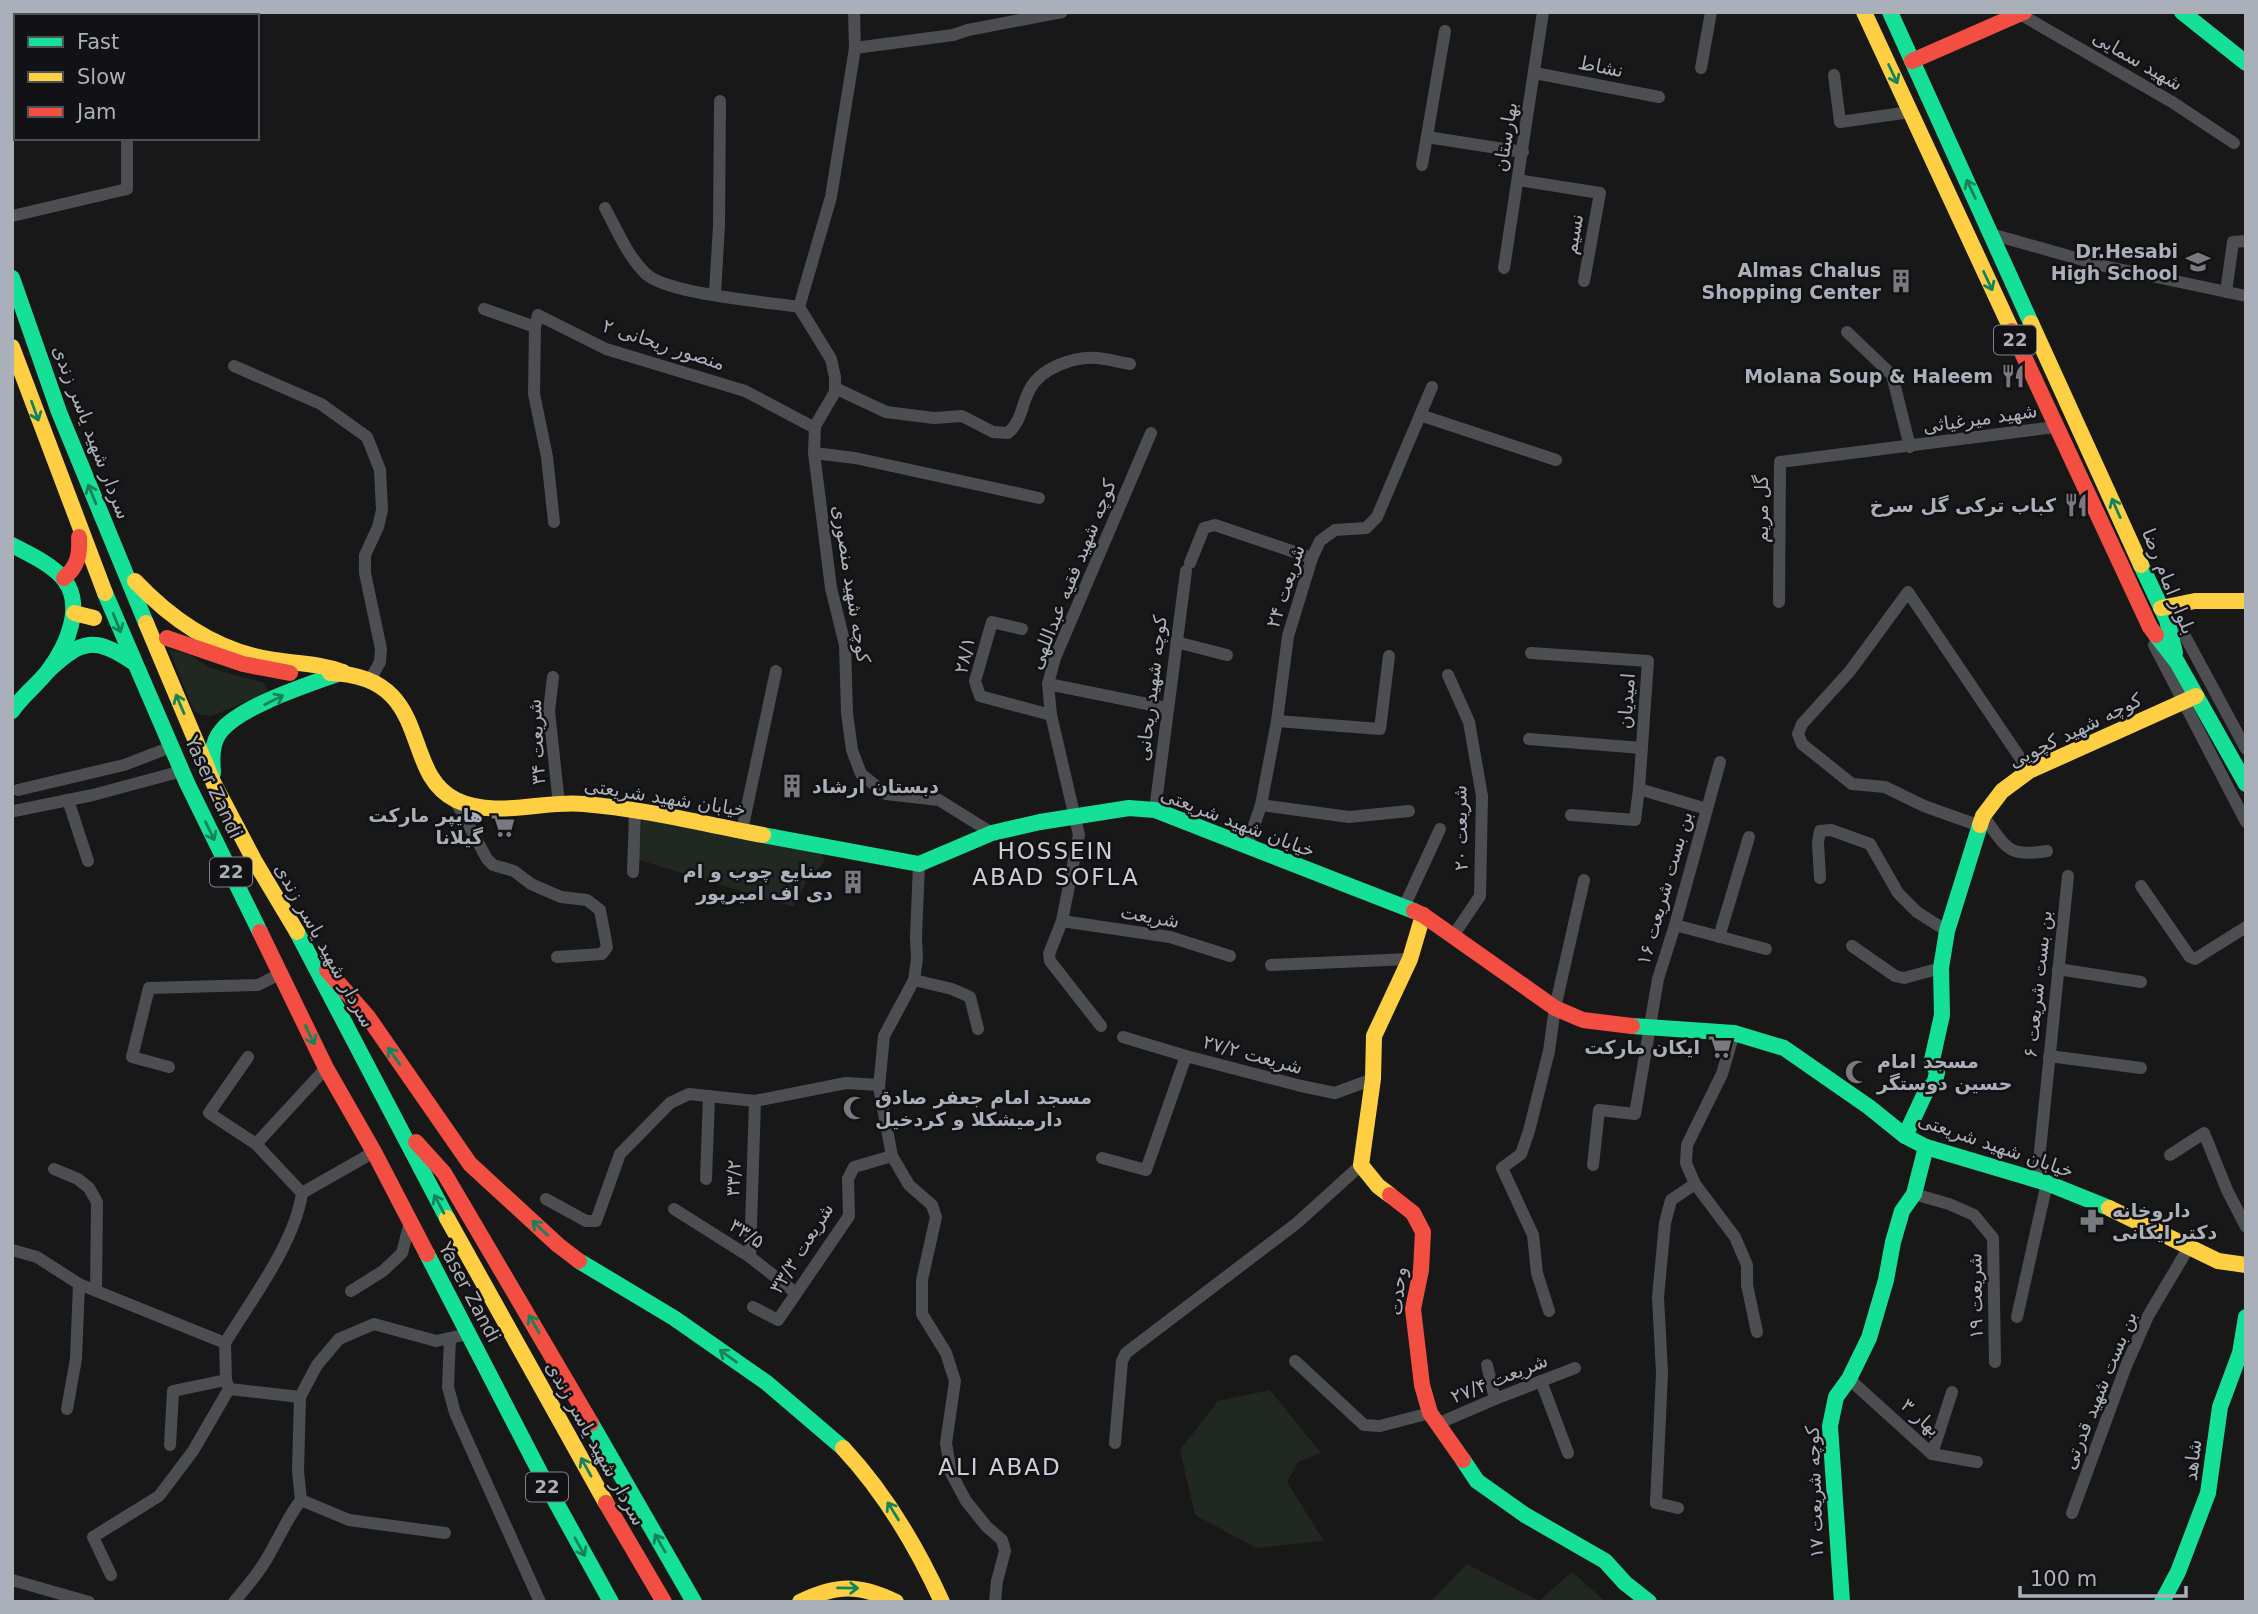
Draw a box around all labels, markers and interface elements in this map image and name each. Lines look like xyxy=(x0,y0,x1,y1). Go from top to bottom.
legend xyxy=(14,14,259,140)
street label: شهید سمایی xyxy=(2089,25,2187,95)
text: Fast xyxy=(77,30,119,54)
street label: نشاط xyxy=(1577,51,1625,81)
one-way arrow xyxy=(1887,63,1900,84)
text: Slow xyxy=(77,65,126,89)
text: Jam xyxy=(75,100,117,124)
street label: بهارستان xyxy=(1489,101,1522,174)
one-way arrow xyxy=(1964,179,1977,200)
street label: نسیم xyxy=(1559,212,1588,256)
place label: Dr.Hesabi High School xyxy=(2051,240,2178,284)
school or university icon: Dr.Hesabi High School xyxy=(2184,248,2212,276)
place label: Almas Chalus Shopping Center xyxy=(1702,259,1882,303)
building icon: Almas Chalus Shopping Center xyxy=(1887,267,1915,295)
one-way arrow xyxy=(1982,270,1995,291)
street label: منصور ریحانی ۲ xyxy=(600,314,728,375)
road number: 22 xyxy=(1994,326,2036,354)
street label: سردار شهید یاسر زندی xyxy=(48,342,135,522)
restaurant icon: Molana Soup & Haleem xyxy=(1999,362,2027,390)
place label: Molana Soup & Haleem xyxy=(1744,365,1993,387)
street label: شهید میرغیاثی xyxy=(1921,399,2039,438)
one-way arrow xyxy=(29,400,42,422)
street label: گل مریم xyxy=(1750,474,1773,543)
street label: کوچه شهید فقیه عبداللهی xyxy=(1024,475,1121,673)
one-way arrow xyxy=(85,483,98,505)
restaurant icon: کباب ترکی گل سرخ xyxy=(2062,491,2090,519)
place label: کباب ترکی گل سرخ xyxy=(1870,494,2057,517)
one-way arrow xyxy=(2109,498,2122,519)
street label: کوچه شهید منصوری xyxy=(828,504,875,666)
street label: بلوار امام رضا xyxy=(2137,525,2200,637)
street label: شریعت ۲۴ xyxy=(1261,542,1310,631)
one-way arrow xyxy=(112,612,125,633)
street label: کوچه شهید ریحانی xyxy=(1131,613,1172,762)
street label: ۲۸/۱ xyxy=(949,634,979,676)
street label: امیدیان xyxy=(1613,672,1639,730)
street label: کوچه شهید کچویی xyxy=(2005,688,2147,773)
one-way arrow xyxy=(263,692,284,706)
one-way arrow xyxy=(173,693,186,715)
street label: شریعت ۳۴ xyxy=(523,698,550,786)
street label: Yaser Zandi xyxy=(180,732,247,842)
building icon: دبستان ارشاد xyxy=(778,772,806,800)
street label: خیابان شهید شریعتی xyxy=(583,773,747,822)
place label: دبستان ارشاد xyxy=(812,775,939,798)
street label: خیابان شهید شریعتی xyxy=(1158,782,1318,862)
street label: شریعت ۲۰ xyxy=(1448,785,1473,871)
place label: هایپر مارکت گیلانا xyxy=(368,804,484,848)
street label: بن بست شریعت ۱۶ xyxy=(1632,809,1697,968)
supermarket icon: هایپر مارکت گیلانا xyxy=(489,812,517,840)
one-way arrow xyxy=(204,820,218,841)
district label: HOSSEIN ABAD SOFLA xyxy=(972,838,1140,890)
road number: 22 xyxy=(210,858,252,886)
street label: سردار شهید یاسر زندی xyxy=(270,859,379,1032)
place label: صنایع چوب و ام دی اف امیرپور xyxy=(683,860,833,905)
building icon: صنایع چوب و ام دی اف امیرپور xyxy=(839,868,867,896)
street label: شریعت xyxy=(1119,900,1181,933)
street label: بن بست شریعت ۶ xyxy=(2018,909,2057,1059)
one-way arrow xyxy=(304,1024,318,1045)
street label: شریعت ۲۷/۲ xyxy=(1200,1030,1305,1079)
supermarket icon: ایکان مارکت xyxy=(1706,1033,1734,1061)
place label: ایکان مارکت xyxy=(1584,1036,1700,1059)
one-way arrow xyxy=(387,1047,401,1066)
place label: مسجد امام حسین دوستگر xyxy=(1876,1050,2012,1095)
mosque icon: مسجد امام حسین دوستگر xyxy=(1843,1058,1871,1086)
place label: مسجد امام جعفر صادق دارمیشکلا و کردخیل xyxy=(875,1086,1092,1131)
mosque icon: مسجد امام جعفر صادق دارمیشکلا و کردخیل xyxy=(841,1094,869,1122)
street label: خیابان شهید شریعتی xyxy=(1915,1108,2077,1183)
street label: ۳۳/۲ xyxy=(721,1159,745,1197)
one-way arrow xyxy=(432,1194,445,1215)
street label: شریعت ۳۳/۳ xyxy=(764,1199,838,1298)
place label: داروخانه دکتر ایکانی xyxy=(2112,1199,2217,1244)
pharmacy icon: داروخانه دکتر ایکانی xyxy=(2078,1207,2106,1235)
street label: ۳۳/۵ xyxy=(725,1214,769,1252)
one-way arrow xyxy=(532,1220,549,1237)
street label: Yaser Zandi xyxy=(434,1237,506,1346)
street label: شریعت ۱۹ xyxy=(1963,1253,1988,1339)
street label: وحدت xyxy=(1384,1266,1411,1317)
street label: بن بست شهید قدرتی xyxy=(2057,1308,2142,1473)
one-way arrow xyxy=(527,1315,541,1335)
one-way arrow xyxy=(719,1349,738,1363)
street label: شریعت ۲۷/۴ xyxy=(1447,1349,1551,1408)
street label: سردار شهید یاسر زندی xyxy=(541,1357,650,1530)
street label: بهار ۳ xyxy=(1896,1394,1945,1441)
street label: کوچه شریعت ۱۷ xyxy=(1801,1424,1828,1559)
street label: شاهد xyxy=(2179,1438,2205,1482)
district label: ALI ABAD xyxy=(938,1454,1062,1480)
one-way arrow xyxy=(579,1457,592,1478)
road number: 22 xyxy=(526,1472,568,1502)
one-way arrow xyxy=(885,1501,899,1521)
one-way arrow xyxy=(653,1533,667,1553)
one-way arrow xyxy=(574,1536,587,1557)
scale bar xyxy=(2020,1554,2186,1598)
text: 100 m xyxy=(2030,1567,2097,1591)
one-way arrow xyxy=(836,1581,859,1595)

